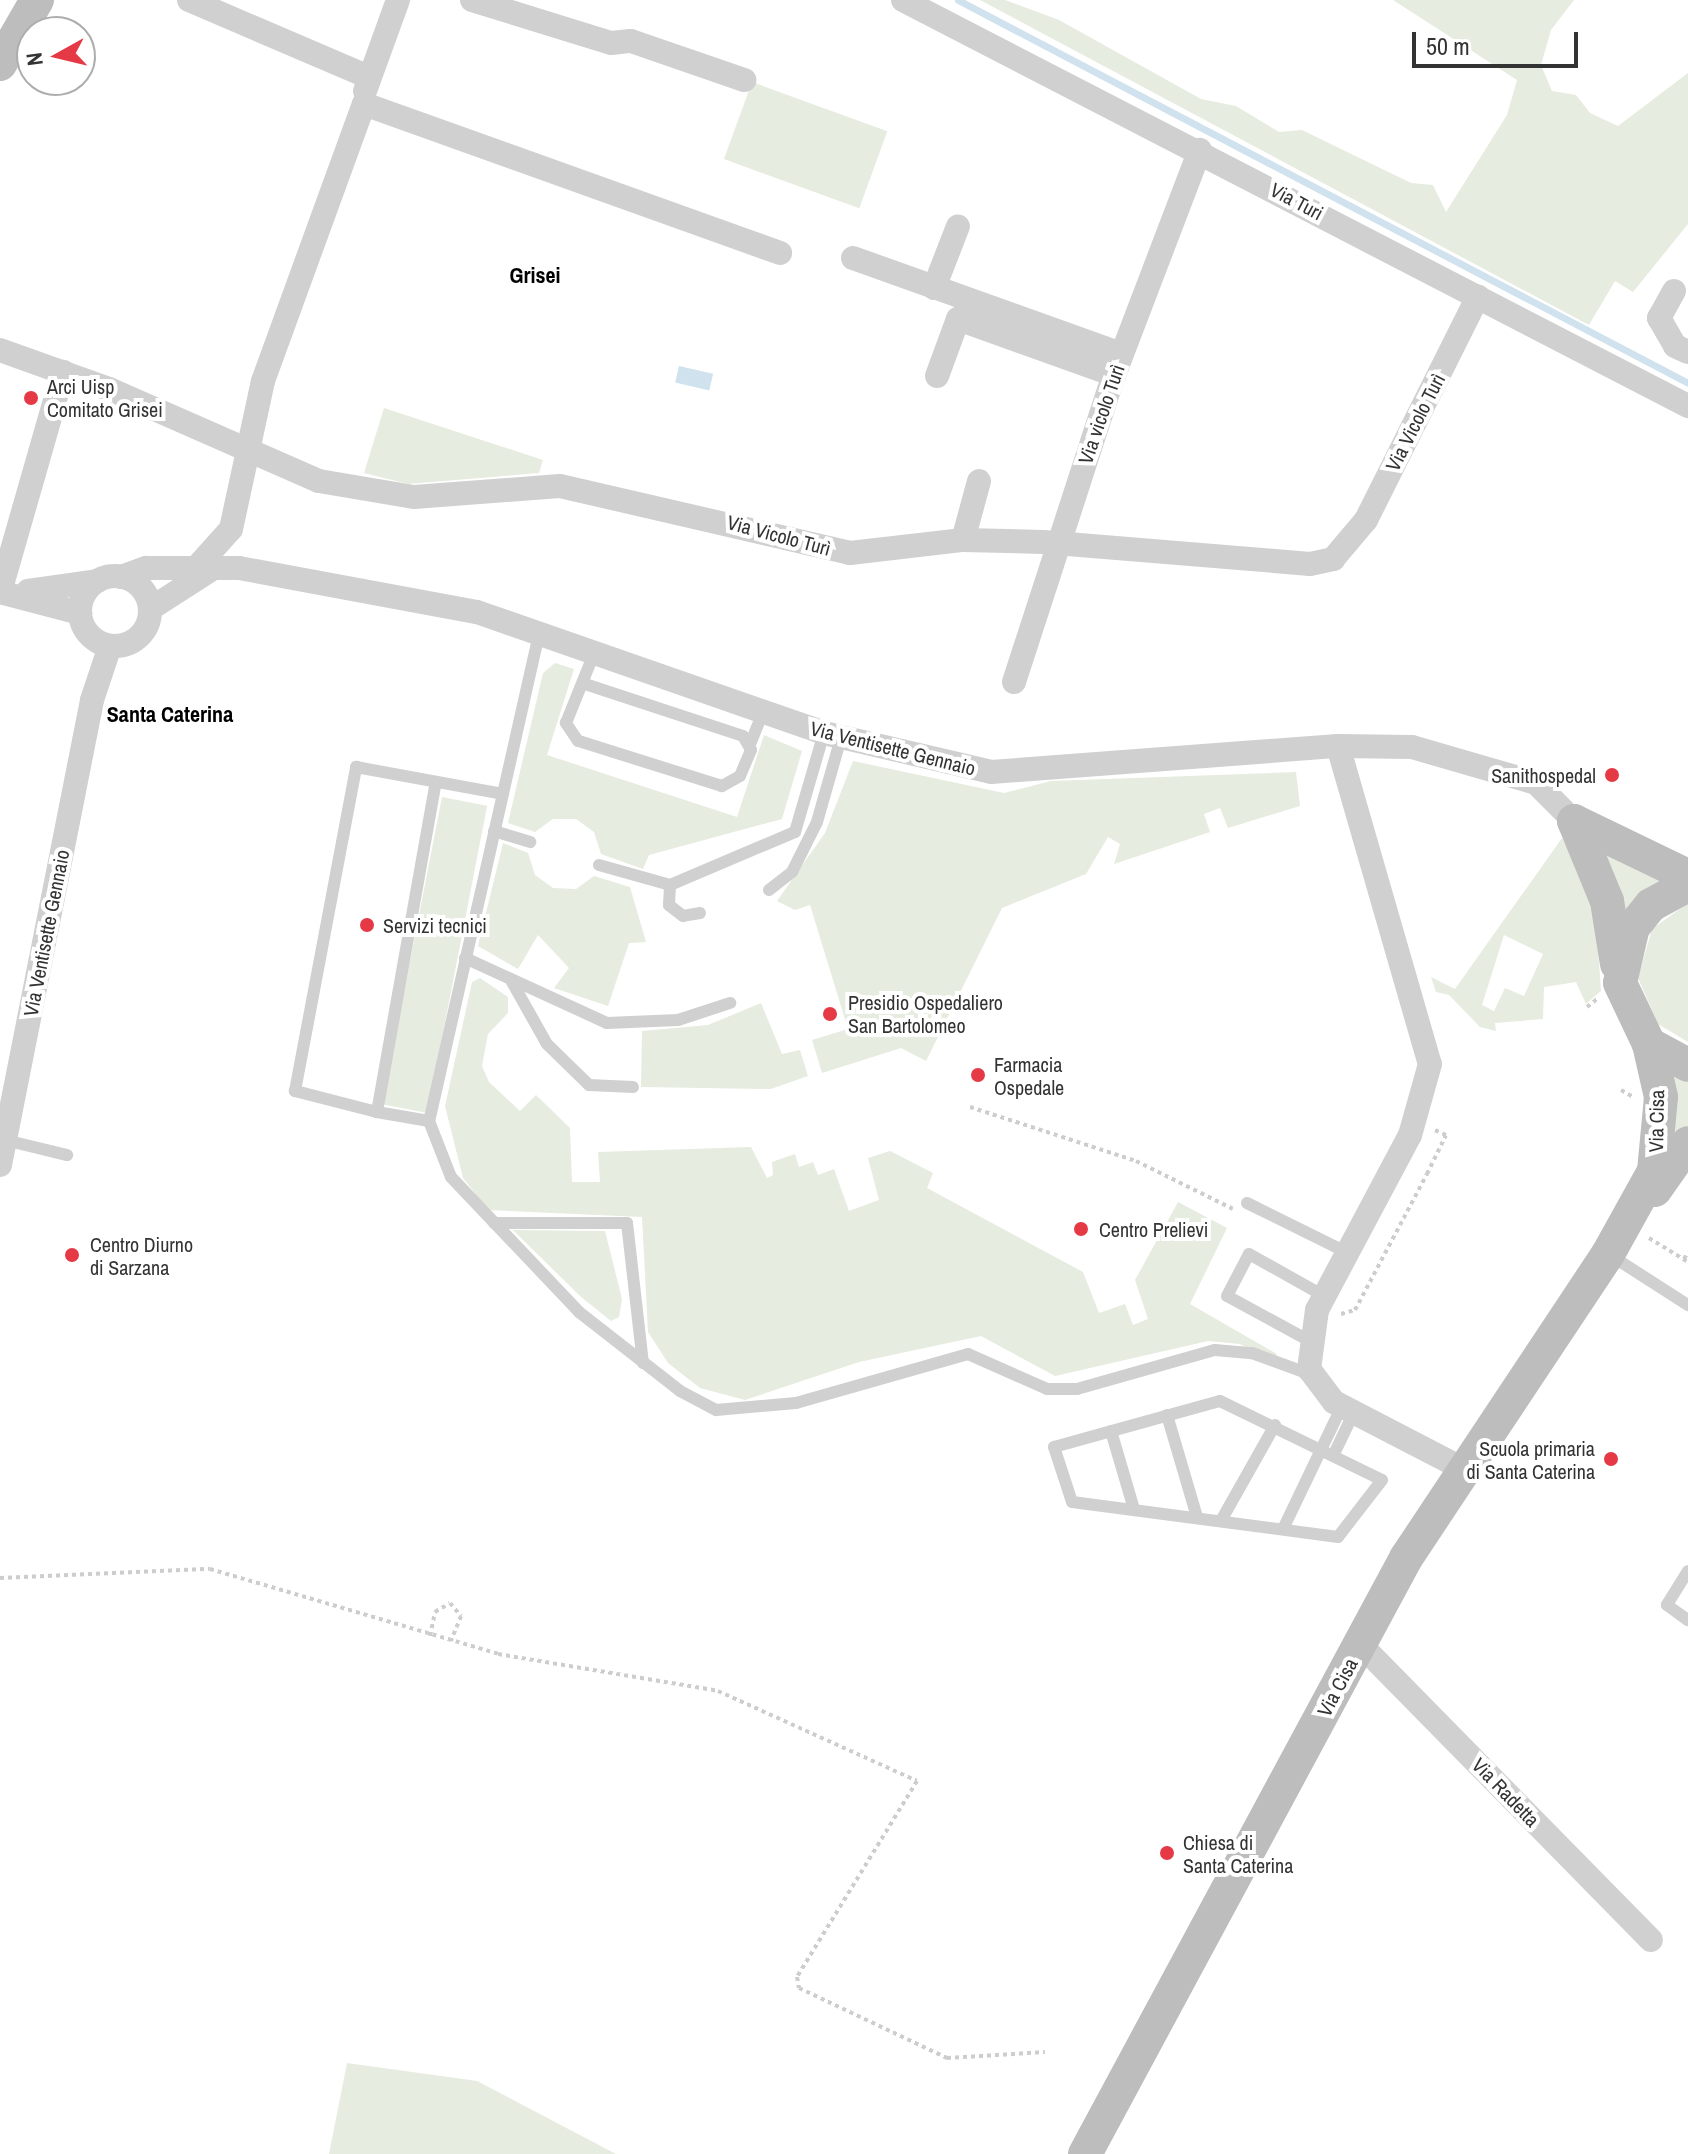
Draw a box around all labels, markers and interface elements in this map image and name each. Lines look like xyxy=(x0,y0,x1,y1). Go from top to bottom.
north arrow xyxy=(16,16,96,96)
scale bar xyxy=(1416,16,1582,66)
text: 50 m xyxy=(1426,30,1470,62)
text: N xyxy=(18,51,50,68)
street label: Via Turi xyxy=(1266,177,1328,225)
district label: Grisei xyxy=(509,263,561,289)
street label: Via vicolo Turì xyxy=(1073,361,1129,467)
street label: Via Vicolo Turì xyxy=(1380,369,1450,475)
place label: Arci Uisp Comitato Grisei xyxy=(47,374,163,421)
marker: Arci Uisp Comitato Grisei xyxy=(22,389,40,407)
street label: Via Vicolo Turì xyxy=(724,510,834,560)
district label: Santa Caterina xyxy=(107,702,233,728)
street label: Via Ventisette Gennaio xyxy=(808,716,978,780)
place label: Sanithospedal xyxy=(1491,763,1596,787)
marker: Sanithospedal xyxy=(1603,766,1621,784)
street label: Via Ventisette Gennaio xyxy=(18,848,74,1018)
place label: Servizi tecnici xyxy=(383,913,487,937)
marker: Servizi tecnici xyxy=(358,916,376,934)
place label: Presidio Ospedaliero San Bartolomeo xyxy=(848,990,1003,1037)
marker: Presidio Ospedaliero San Bartolomeo xyxy=(819,1003,841,1025)
place label: Farmacia Ospedale xyxy=(994,1052,1064,1099)
marker: Farmacia Ospedale xyxy=(969,1066,987,1084)
street label: Via Cisa xyxy=(1643,1089,1669,1153)
place label: Centro Prelievi xyxy=(1099,1217,1208,1241)
marker: Centro Prelievi xyxy=(1070,1218,1092,1240)
place label: Centro Diurno di Sarzana xyxy=(90,1232,193,1279)
marker: Centro Diurno di Sarzana xyxy=(61,1244,83,1266)
place label: Scuola primaria di Santa Caterina xyxy=(1466,1436,1595,1483)
marker: Scuola primaria di Santa Caterina xyxy=(1602,1450,1620,1468)
street label: Via Cisa xyxy=(1312,1654,1362,1720)
street label: Via Radetta xyxy=(1467,1753,1545,1831)
place label: Chiesa di Santa Caterina xyxy=(1183,1830,1293,1877)
marker: Chiesa di Santa Caterina xyxy=(1158,1844,1176,1862)

